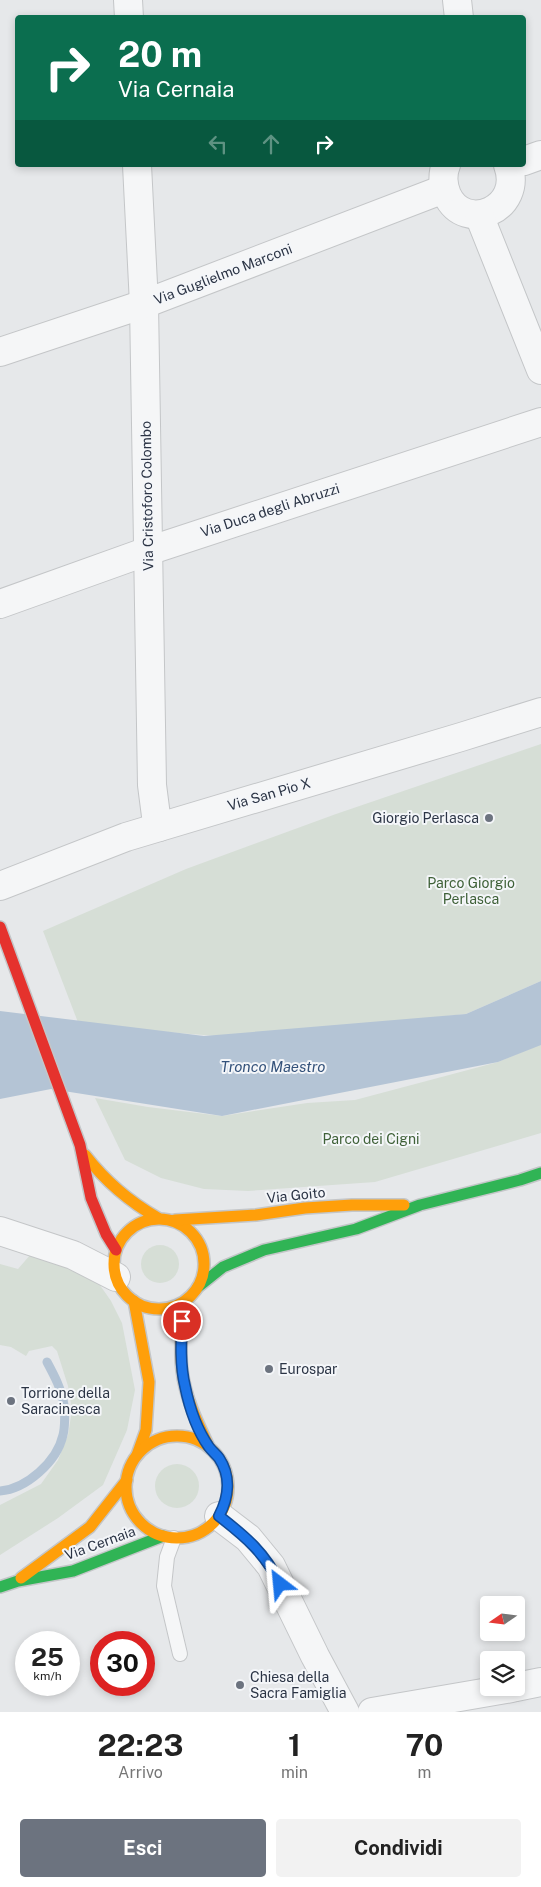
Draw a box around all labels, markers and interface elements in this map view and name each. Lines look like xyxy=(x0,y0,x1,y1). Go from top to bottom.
text: 20 m xyxy=(118,34,202,75)
icon: right xyxy=(35,35,100,100)
text: Via Cernaia xyxy=(118,76,234,102)
icon: left xyxy=(204,130,232,158)
icon: ahead xyxy=(257,130,285,158)
icon: right xyxy=(310,130,338,158)
street label: Via Guglielmo Marconi xyxy=(152,240,294,308)
street label: Via Cristoforo Colombo xyxy=(138,421,156,571)
street label: Via Duca degli Abruzzi xyxy=(198,480,342,540)
street label: Via San Pio X xyxy=(226,774,313,814)
place label: Giorgio Perlasca xyxy=(372,810,479,826)
marker: Giorgio Perlasca xyxy=(483,812,495,824)
park label: Parco Giorgio Perlasca xyxy=(427,875,515,907)
water label: Tronco Maestro xyxy=(221,1058,325,1075)
park label: Parco dei Cigni xyxy=(323,1131,419,1147)
street label: Via Goito xyxy=(266,1184,326,1206)
pin xyxy=(161,1300,203,1342)
icon: arrive xyxy=(168,1307,196,1335)
place label: Eurospar xyxy=(279,1361,338,1377)
marker: Eurospar xyxy=(263,1363,275,1375)
place label: Torrione della Saracinesca xyxy=(21,1385,110,1417)
marker: Torrione della Saracinesca xyxy=(5,1395,17,1407)
street label: Via Cernaia xyxy=(62,1523,138,1563)
position arrow xyxy=(253,1557,305,1609)
north arrow xyxy=(480,1596,525,1641)
map controls xyxy=(480,1596,525,1696)
speed limit sign: 30 xyxy=(90,1631,155,1696)
text: 25 xyxy=(31,1642,64,1672)
button: layers xyxy=(480,1651,525,1696)
text: km/h xyxy=(33,1669,62,1683)
place label: Chiesa della Sacra Famiglia xyxy=(250,1669,347,1701)
marker: Chiesa della Sacra Famiglia xyxy=(234,1679,246,1691)
text: 22:23 xyxy=(98,1727,183,1763)
text: 1 xyxy=(288,1727,301,1763)
text: 70 xyxy=(406,1727,443,1763)
text: Arrivo xyxy=(118,1763,163,1782)
text: min xyxy=(281,1763,308,1782)
text: m xyxy=(418,1763,431,1782)
button: Esci xyxy=(20,1819,266,1877)
button: Condividi xyxy=(276,1819,521,1877)

